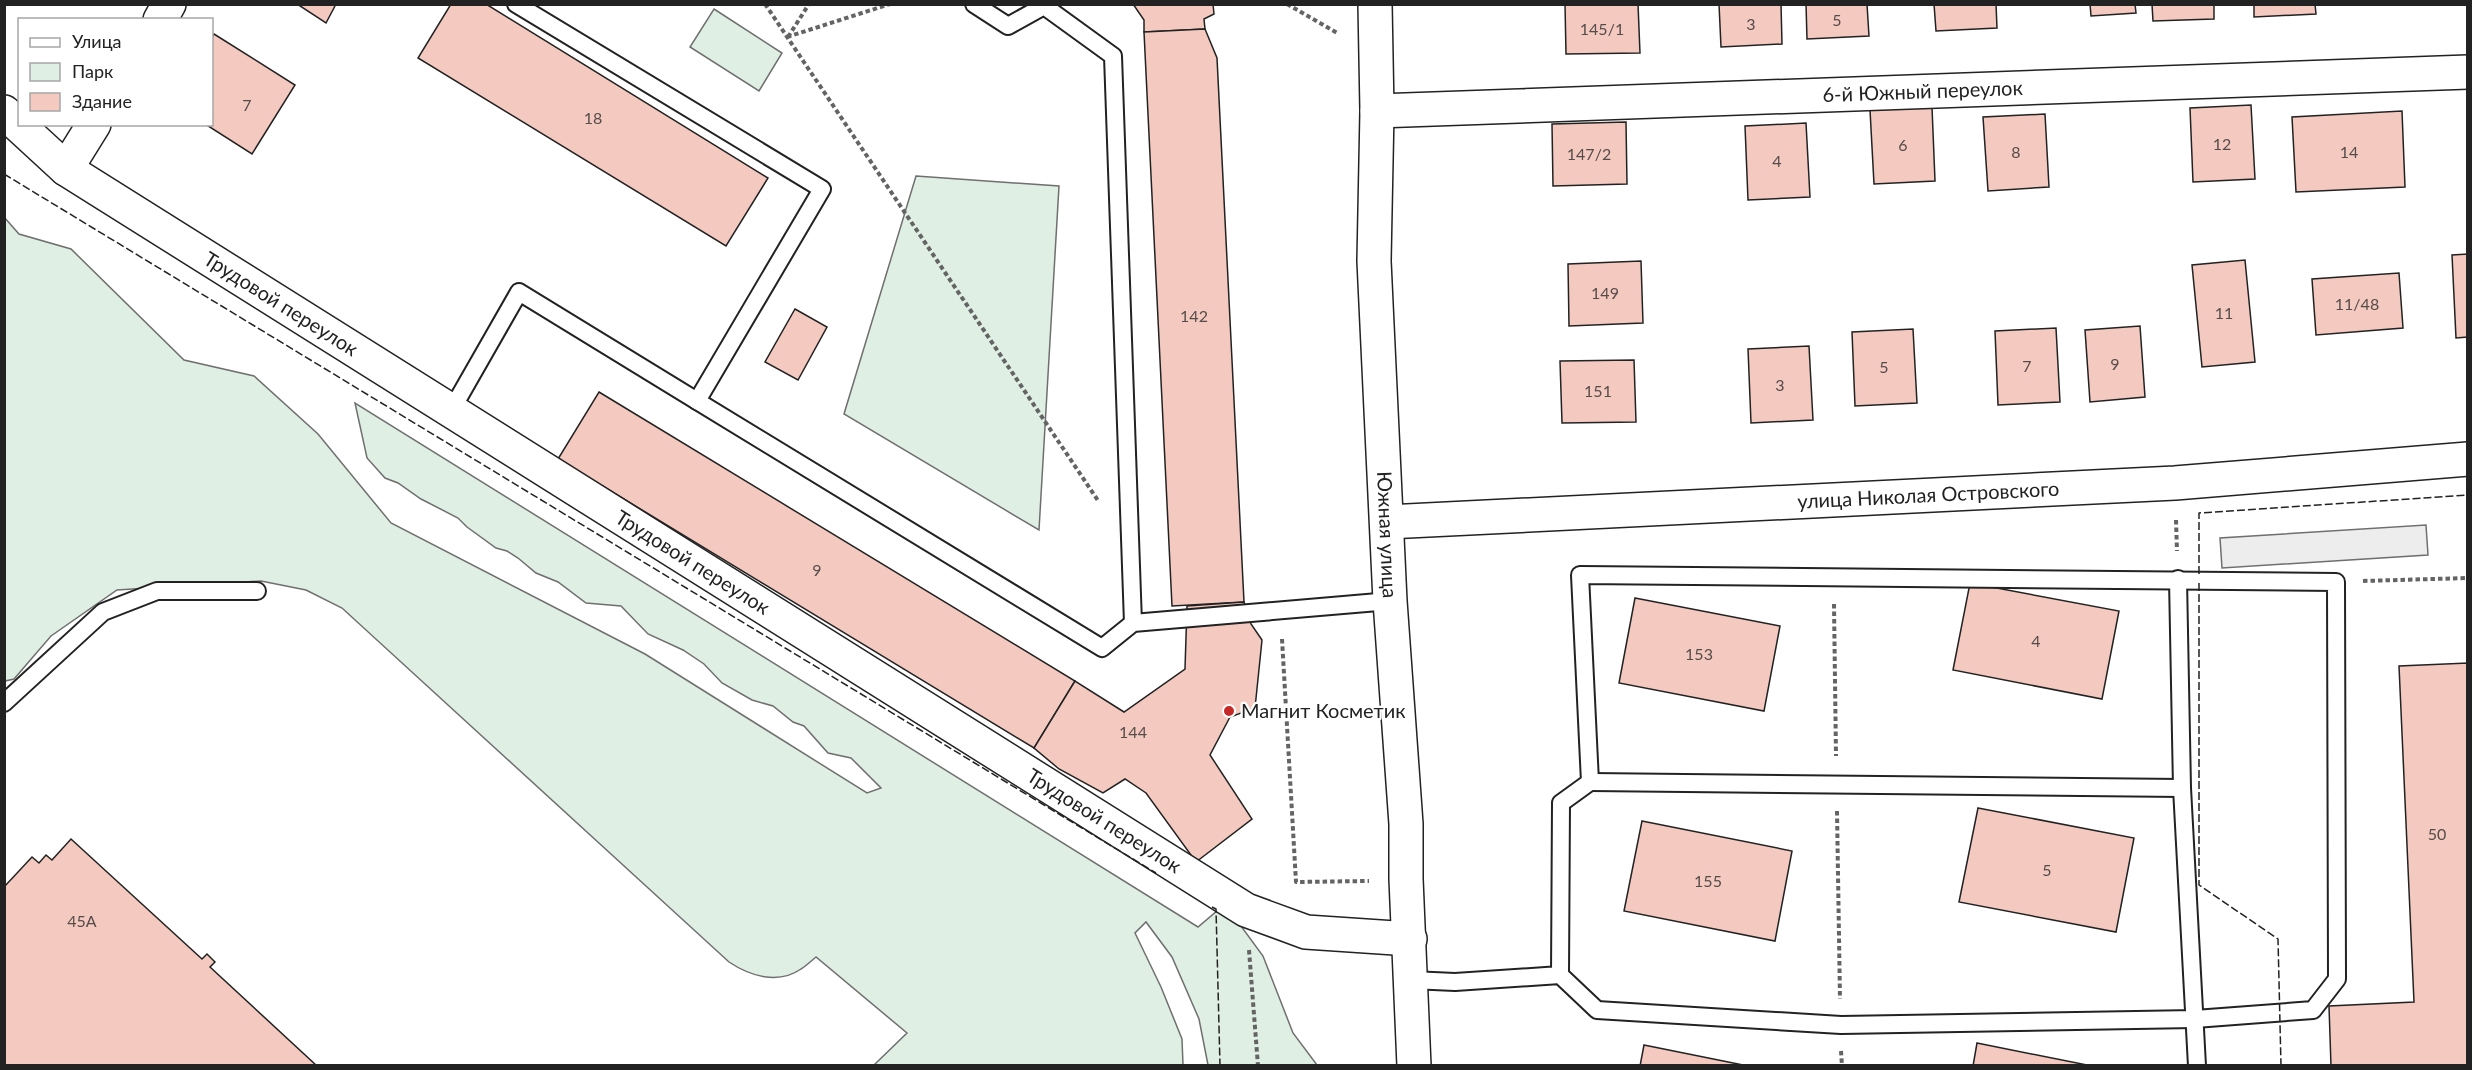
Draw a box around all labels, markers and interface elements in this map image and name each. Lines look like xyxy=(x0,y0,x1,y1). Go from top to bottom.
house number: 5 xyxy=(1832,10,1842,29)
house number: 3 xyxy=(1746,14,1756,33)
legend xyxy=(18,18,213,126)
house number: 145/1 xyxy=(1580,19,1624,38)
text: Улица xyxy=(72,30,122,52)
text: Парк xyxy=(72,60,114,82)
street label: 6-й Южный переулок xyxy=(1822,75,2024,106)
text: Здание xyxy=(72,90,132,112)
house number: 7 xyxy=(242,95,252,114)
house number: 18 xyxy=(584,108,602,127)
house number: 12 xyxy=(2213,134,2231,153)
house number: 6 xyxy=(1898,135,1908,154)
house number: 8 xyxy=(2011,142,2021,161)
house number: 14 xyxy=(2340,142,2358,161)
house number: 147/2 xyxy=(1567,144,1611,163)
house number: 4 xyxy=(1772,151,1782,170)
street label: Трудовой переулок xyxy=(200,246,364,361)
house number: 149 xyxy=(1591,283,1619,302)
house number: 11/48 xyxy=(2335,294,2379,313)
house number: 11 xyxy=(2215,303,2233,322)
house number: 142 xyxy=(1180,306,1208,325)
house number: 9 xyxy=(2110,354,2120,373)
house number: 7 xyxy=(2022,356,2032,375)
house number: 5 xyxy=(1879,357,1889,376)
house number: 3 xyxy=(1775,375,1785,394)
house number: 151 xyxy=(1584,381,1612,400)
street label: Южная улица xyxy=(1373,471,1403,599)
street label: улица Николая Островского xyxy=(1797,476,2060,513)
street label: Трудовой переулок xyxy=(611,504,775,619)
house number: 9 xyxy=(812,560,822,579)
house number: 4 xyxy=(2031,631,2041,650)
house number: 153 xyxy=(1685,644,1713,663)
place label: Магнит Косметик xyxy=(1241,698,1406,722)
marker: Магнит Косметик xyxy=(1222,704,1236,718)
house number: 144 xyxy=(1119,722,1147,741)
street label: Трудовой переулок xyxy=(1023,763,1187,878)
house number: 50 xyxy=(2428,824,2446,843)
house number: 5 xyxy=(2042,860,2052,879)
house number: 155 xyxy=(1694,871,1722,890)
house number: 45А xyxy=(67,911,97,930)

